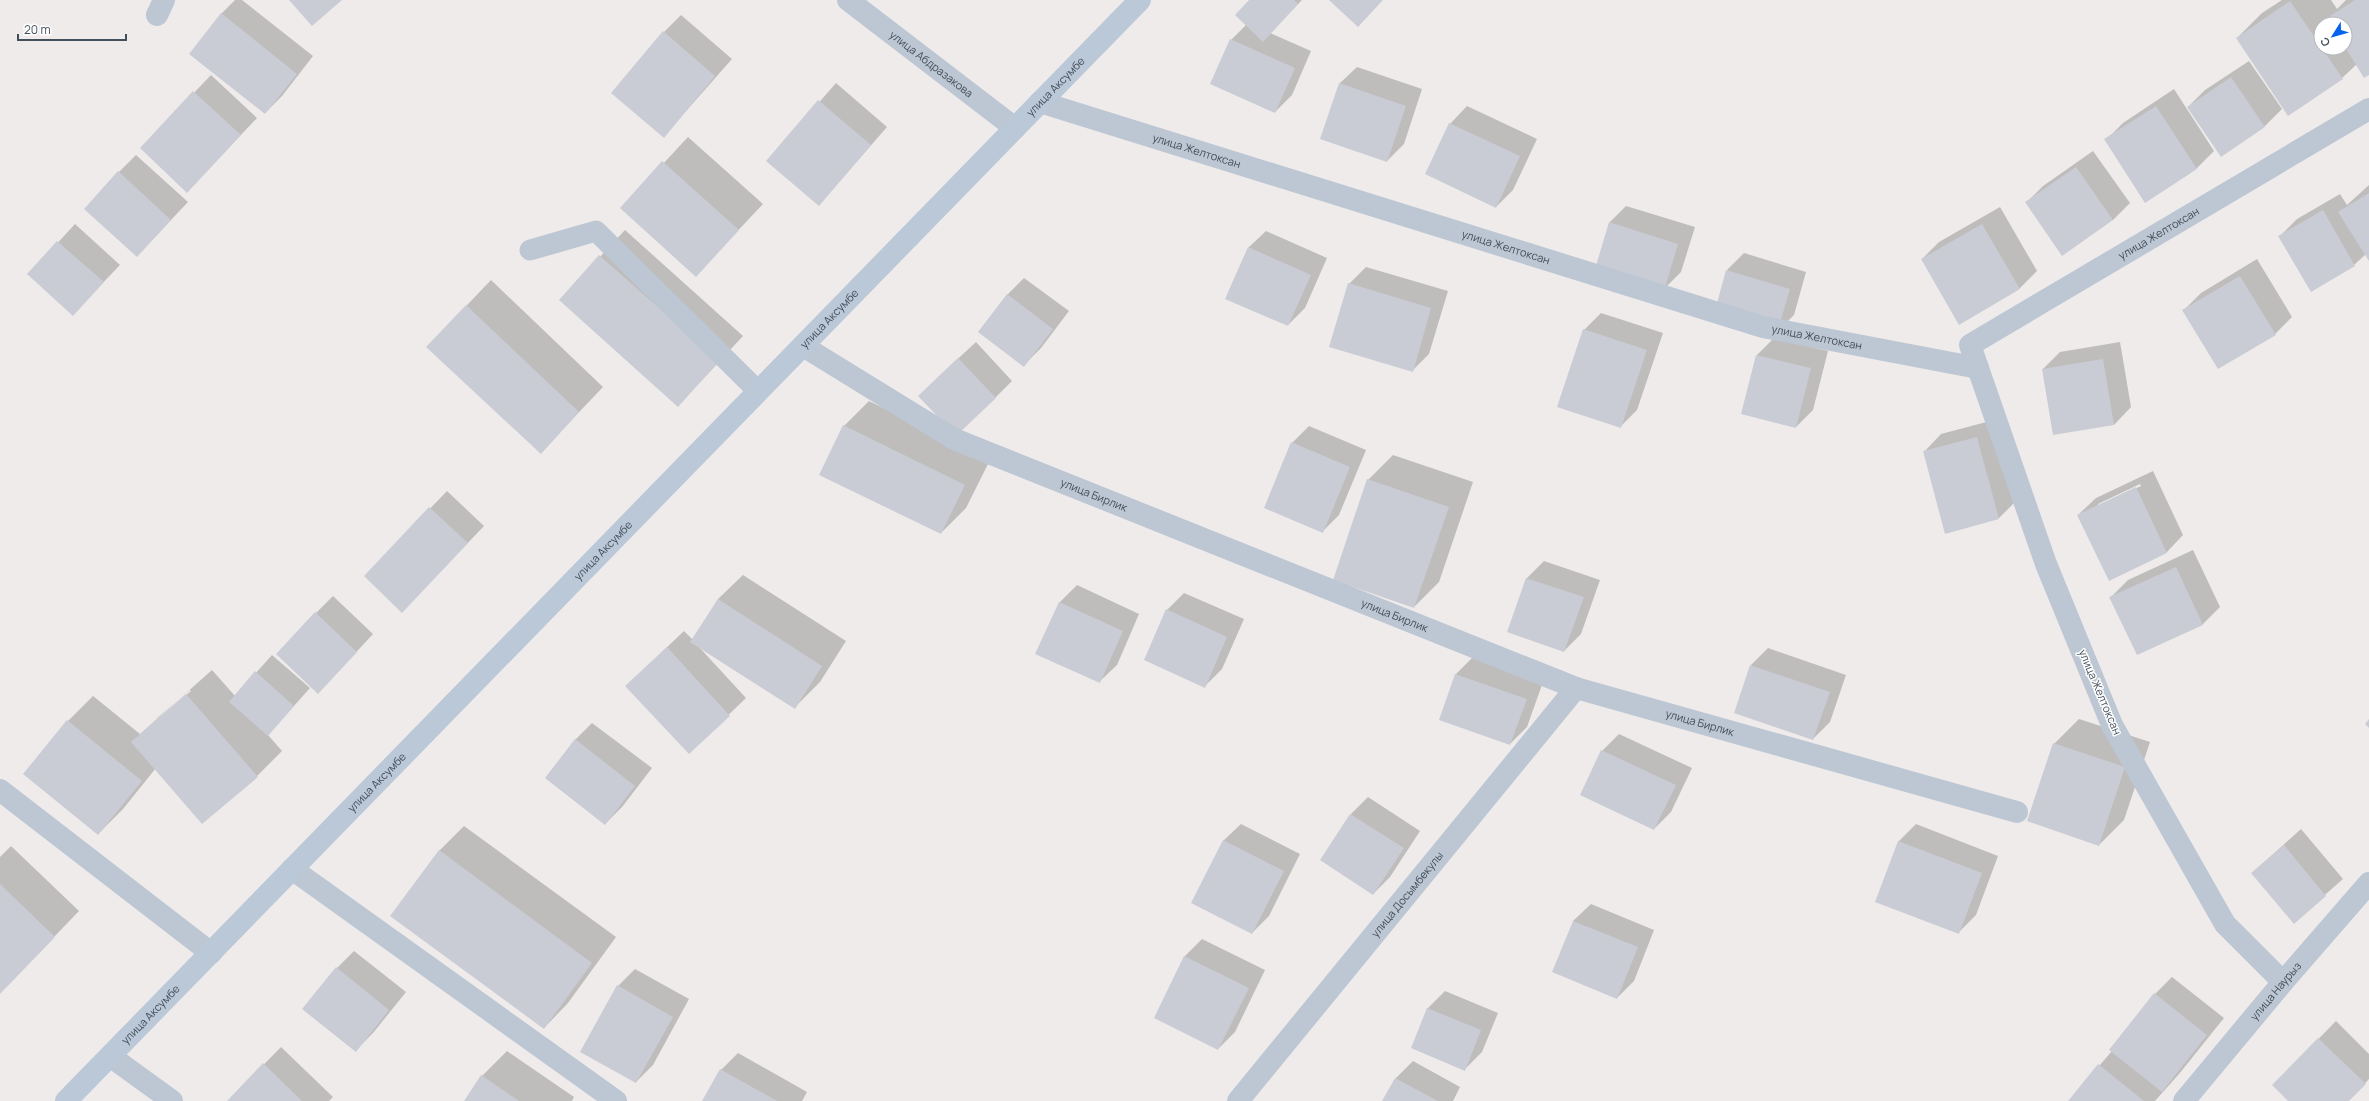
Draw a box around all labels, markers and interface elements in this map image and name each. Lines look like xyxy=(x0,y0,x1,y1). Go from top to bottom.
scale bar xyxy=(18,16,126,42)
north arrow xyxy=(2313,16,2353,56)
text: 20 m xyxy=(24,21,51,38)
street label: улица Абдразакова xyxy=(887,27,977,100)
text: С xyxy=(2316,35,2333,50)
street label: улица Аксумбе xyxy=(1023,53,1088,119)
street label: улица Желтоксан xyxy=(1151,129,1243,171)
street label: улица Желтоксан xyxy=(2115,203,2202,263)
street label: улица Желтоксан xyxy=(1460,226,1552,267)
street label: улица Аксумбе xyxy=(796,285,862,351)
street label: улица Желтоксан xyxy=(1771,321,1863,353)
street label: улица Бирлик xyxy=(1058,474,1130,515)
street label: улица Аксумбе xyxy=(570,517,636,583)
street label: улица Бирлик xyxy=(1359,595,1431,635)
street label: улица Желтоксан xyxy=(2076,647,2125,737)
street label: улица Бирлик xyxy=(1664,706,1737,739)
street label: улица Аксумбе xyxy=(344,749,409,815)
street label: улица Досымбекулы xyxy=(1367,848,1446,940)
street label: улица Наурыз xyxy=(2246,958,2304,1023)
street label: улица Аксумбе xyxy=(118,981,183,1047)

